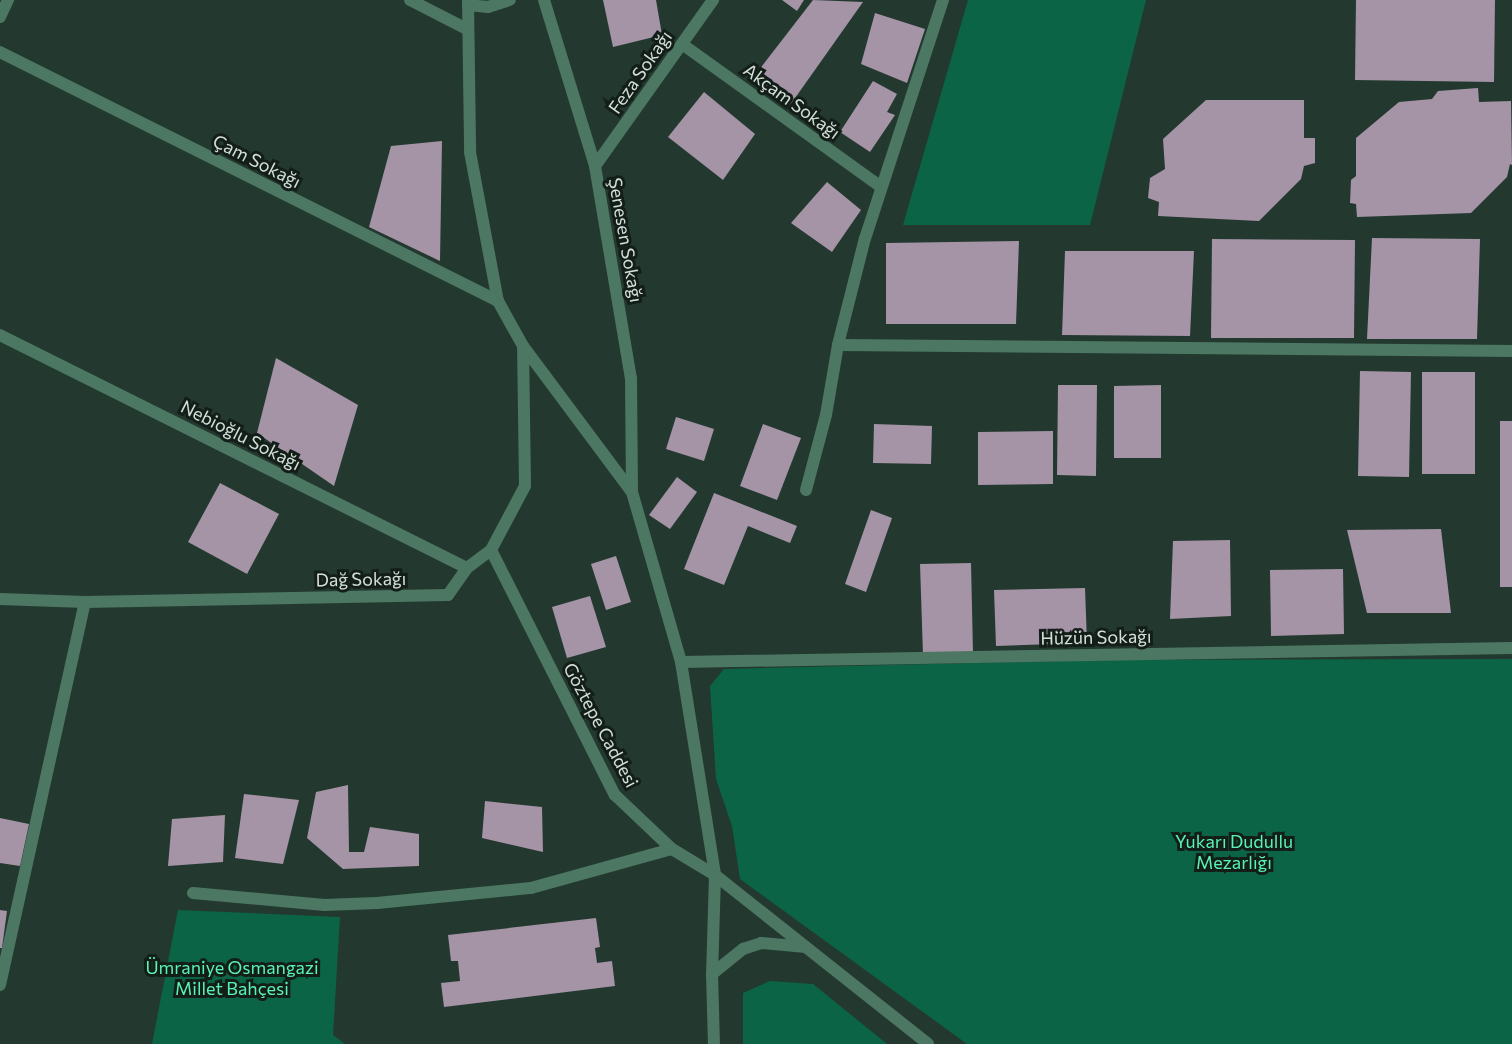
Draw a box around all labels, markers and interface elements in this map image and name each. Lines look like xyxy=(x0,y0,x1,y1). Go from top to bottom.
street label: Feza Sokağı xyxy=(604,26,676,118)
street label: Akçam Sokağı xyxy=(739,59,845,143)
street label: Çam Sokağı xyxy=(209,130,305,192)
street label: Şenesen Sokağı xyxy=(604,176,648,304)
street label: Nebioğlu Sokağı xyxy=(177,395,305,475)
street label: Dağ Sokağı xyxy=(315,567,407,591)
street label: Hüzün Sokağı xyxy=(1040,625,1152,649)
street label: Göztepe Caddesi xyxy=(559,659,643,791)
park label: Yukarı Dudullu Mezarlığı xyxy=(1175,831,1293,874)
park label: Ümraniye Osmangazi Millet Bahçesi xyxy=(145,957,319,1000)

